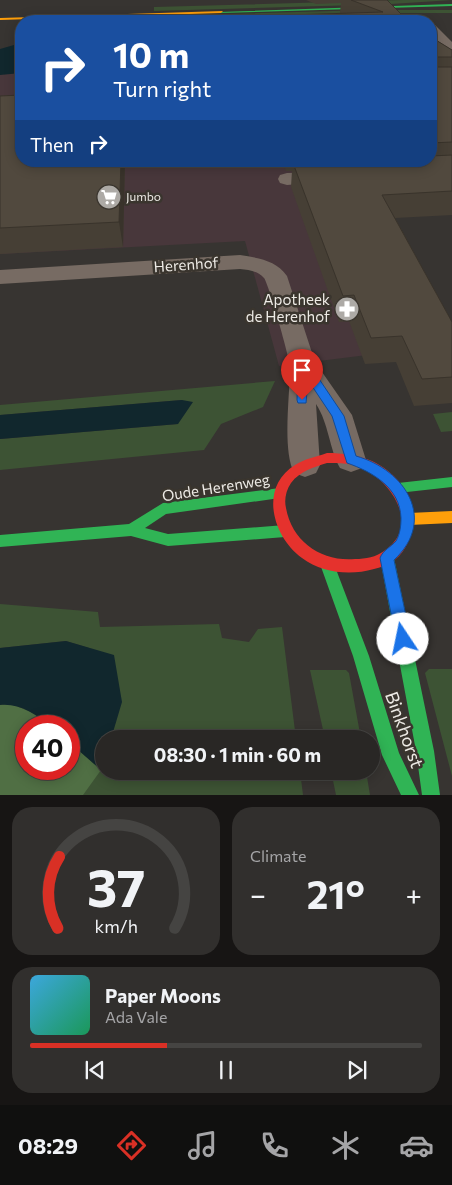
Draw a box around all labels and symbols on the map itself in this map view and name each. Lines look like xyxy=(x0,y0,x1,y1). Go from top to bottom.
supermarket icon: Jumbo xyxy=(96,184,122,210)
place label: Jumbo xyxy=(126,189,161,204)
street label: Herenhof xyxy=(153,253,219,275)
place label: Apotheek de Herenhof xyxy=(246,290,330,325)
pharmacy icon: Apotheek de Herenhof xyxy=(334,296,360,322)
pin xyxy=(281,349,323,400)
street label: Oude Herenweg xyxy=(161,470,271,504)
position arrow xyxy=(376,612,428,664)
street label: Binkhorst xyxy=(381,688,429,771)
speed limit sign: 40 xyxy=(15,715,80,780)

